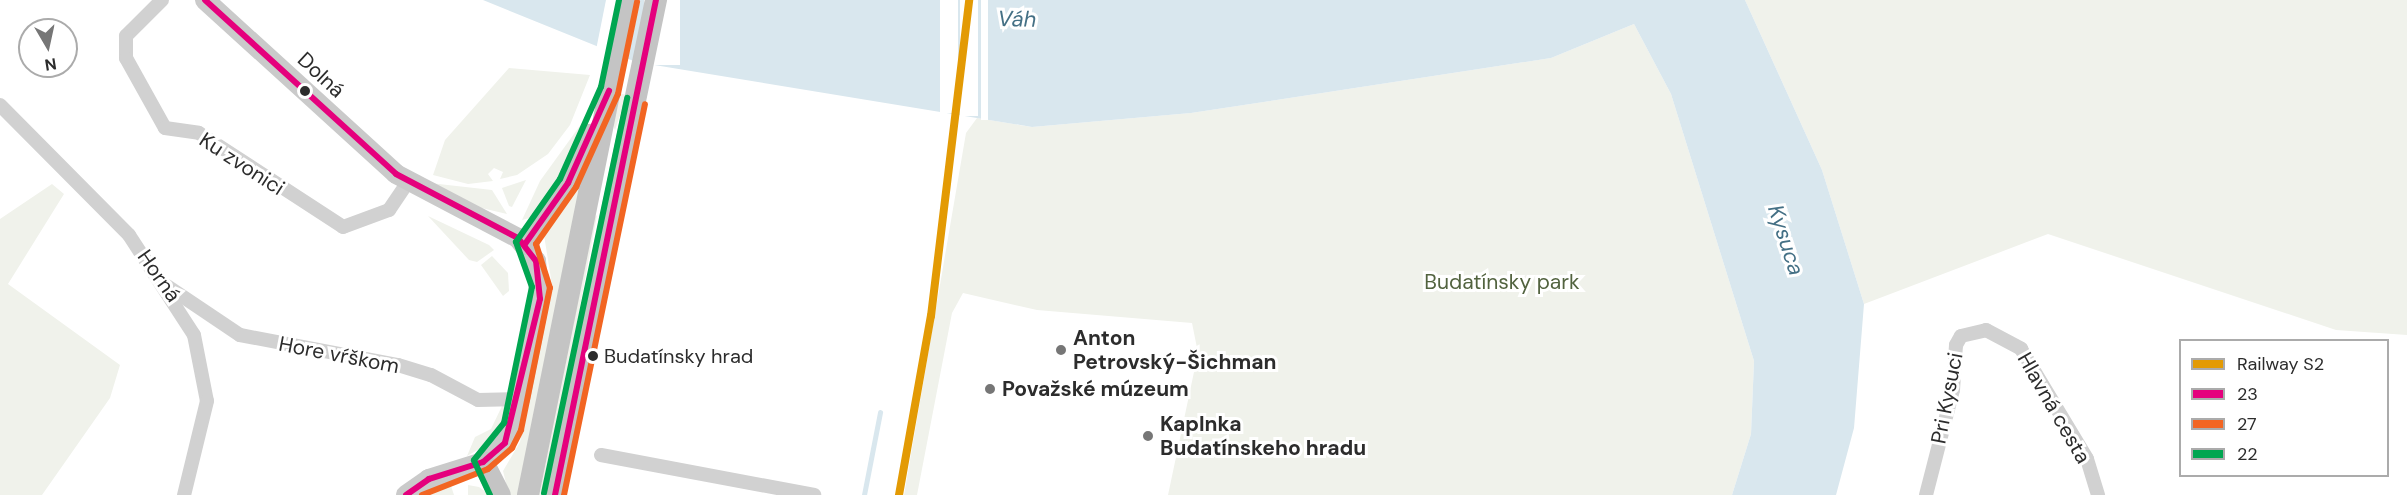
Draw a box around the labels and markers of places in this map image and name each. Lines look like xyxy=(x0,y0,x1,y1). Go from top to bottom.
unlabelled marker xyxy=(299,85,311,97)
place label: Anton Petrovský-Šichman xyxy=(1073,325,1276,375)
marker: Anton Petrovský-Šichman xyxy=(1054,343,1068,357)
place label: Budatínsky hrad xyxy=(604,344,753,368)
marker: Budatínsky hrad xyxy=(587,350,599,362)
place label: Považské múzeum xyxy=(1002,376,1189,402)
marker: Považské múzeum xyxy=(983,382,997,396)
place label: Kaplnka Budatínskeho hradu xyxy=(1160,411,1366,461)
marker: Kaplnka Budatínskeho hradu xyxy=(1141,429,1155,443)

